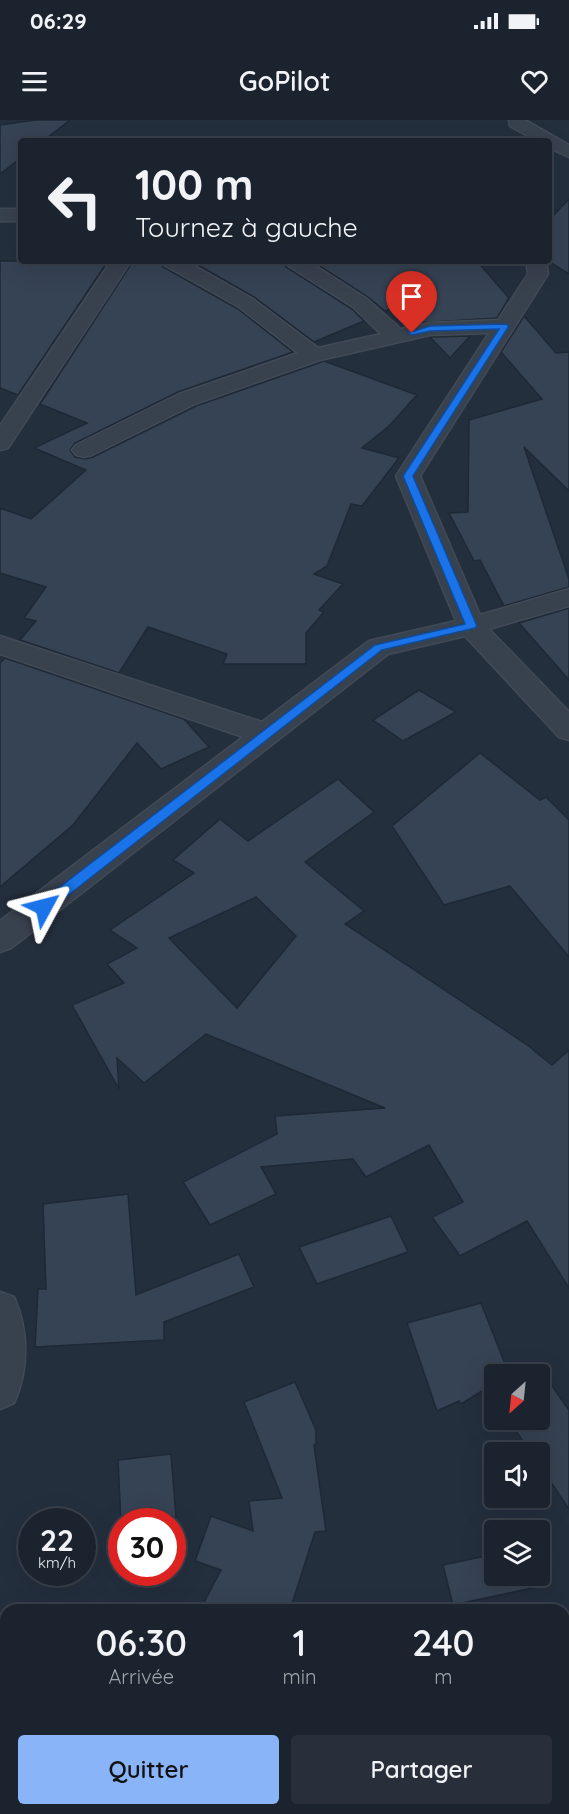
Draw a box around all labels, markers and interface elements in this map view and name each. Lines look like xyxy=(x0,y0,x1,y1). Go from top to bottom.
text: 06:29 xyxy=(30,7,87,35)
text: GoPilot xyxy=(239,64,330,98)
icon: menu xyxy=(18,65,51,98)
icon: heart xyxy=(518,65,551,98)
text: 100 m xyxy=(135,158,253,211)
icon: left xyxy=(36,162,114,240)
text: Tournez à gauche xyxy=(135,210,358,244)
pin xyxy=(386,271,437,333)
icon: arrive xyxy=(395,280,428,313)
position arrow xyxy=(12,875,76,939)
north arrow xyxy=(484,1364,550,1430)
map controls xyxy=(484,1364,550,1586)
button: sound xyxy=(484,1442,550,1508)
speed limit sign: 30 xyxy=(108,1508,186,1586)
button: layers xyxy=(484,1520,550,1586)
text: 22 xyxy=(40,1521,74,1559)
text: km/h xyxy=(38,1553,76,1572)
text: 06:30 xyxy=(95,1620,187,1665)
text: 1 xyxy=(293,1620,306,1665)
text: 240 xyxy=(412,1620,475,1665)
text: Arrivée xyxy=(108,1664,174,1689)
text: min xyxy=(282,1664,317,1689)
text: m xyxy=(434,1664,452,1689)
button: Quitter xyxy=(18,1735,279,1804)
button: Partager xyxy=(291,1735,552,1804)

